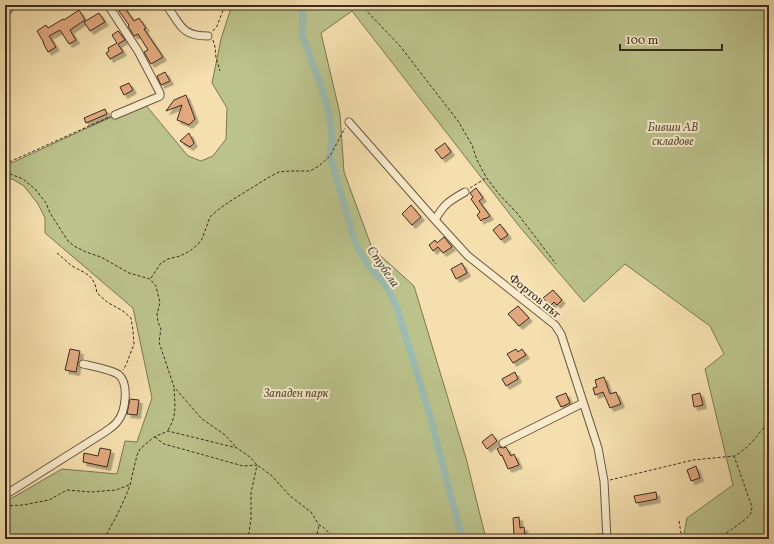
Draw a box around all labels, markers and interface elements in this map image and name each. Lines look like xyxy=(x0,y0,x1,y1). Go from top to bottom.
scale bar xyxy=(620,26,722,52)
text: 100 m xyxy=(626,33,659,49)
park label: Бивши АВ складове xyxy=(648,120,698,150)
water label: Стубела xyxy=(362,243,403,292)
street label: Фортов път xyxy=(505,271,564,323)
park label: Западен парк xyxy=(263,386,329,402)

